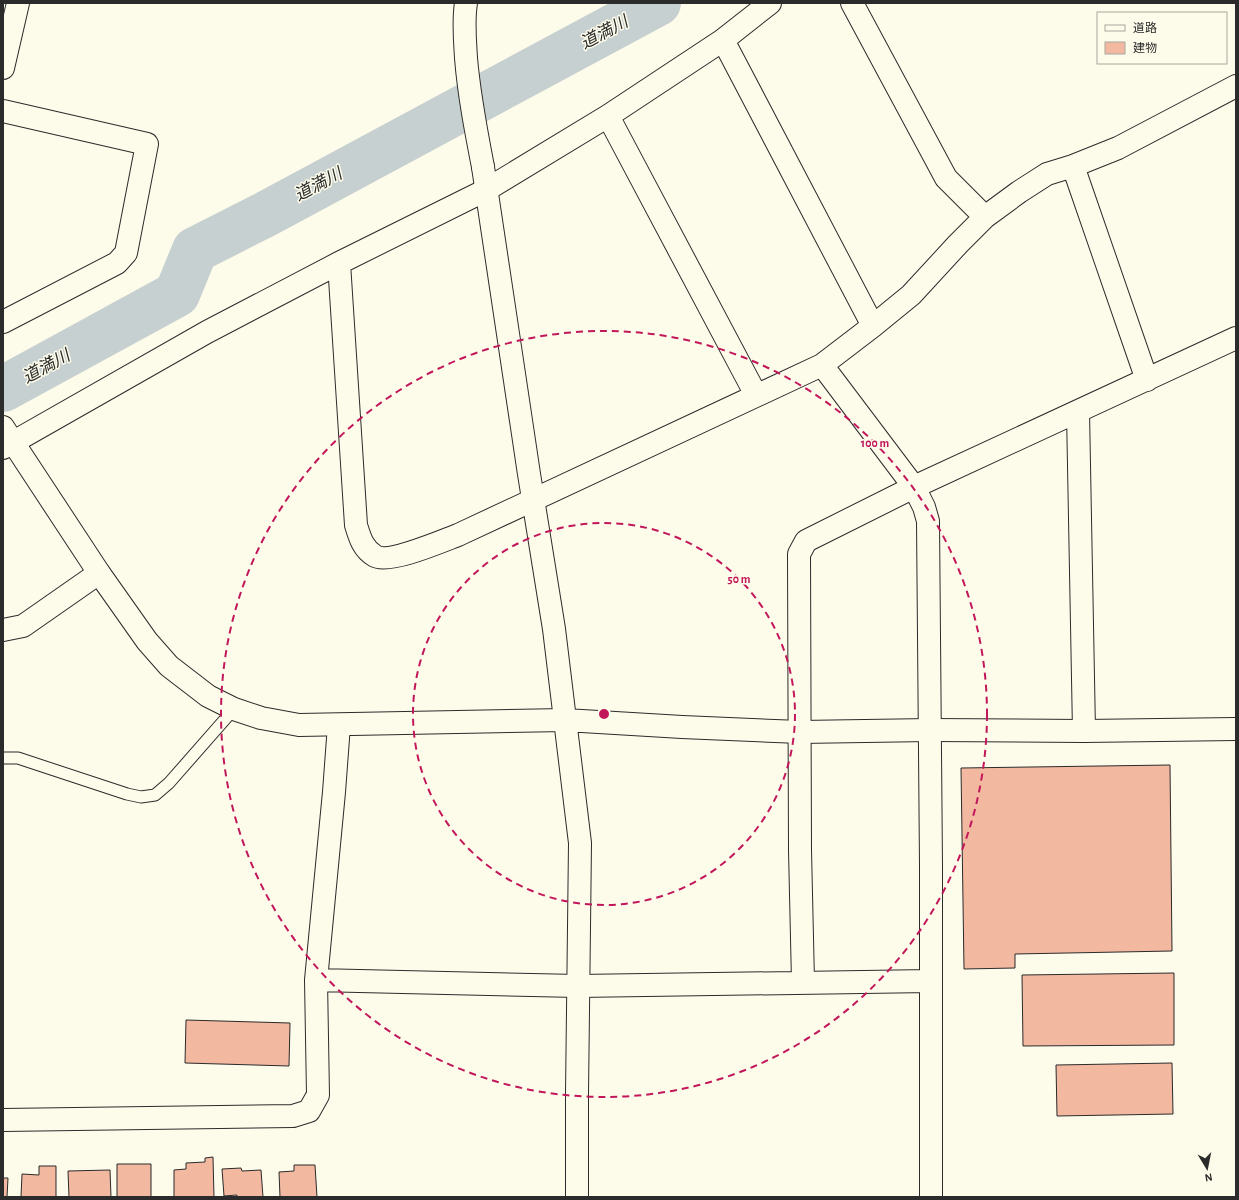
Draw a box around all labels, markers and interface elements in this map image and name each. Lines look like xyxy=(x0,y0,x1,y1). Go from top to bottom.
water label: 道満川 xyxy=(577,11,633,52)
legend xyxy=(1097,12,1227,64)
text: 道路 xyxy=(1133,21,1157,34)
text: 建物 xyxy=(1133,41,1157,54)
water label: 道満川 xyxy=(291,163,347,204)
water label: 道満川 xyxy=(19,345,74,386)
text: 100 m xyxy=(861,437,889,449)
text: 50 m xyxy=(728,573,751,585)
centre of rings xyxy=(597,707,611,721)
north arrow xyxy=(1187,1148,1227,1188)
text: N xyxy=(1204,1171,1213,1183)

